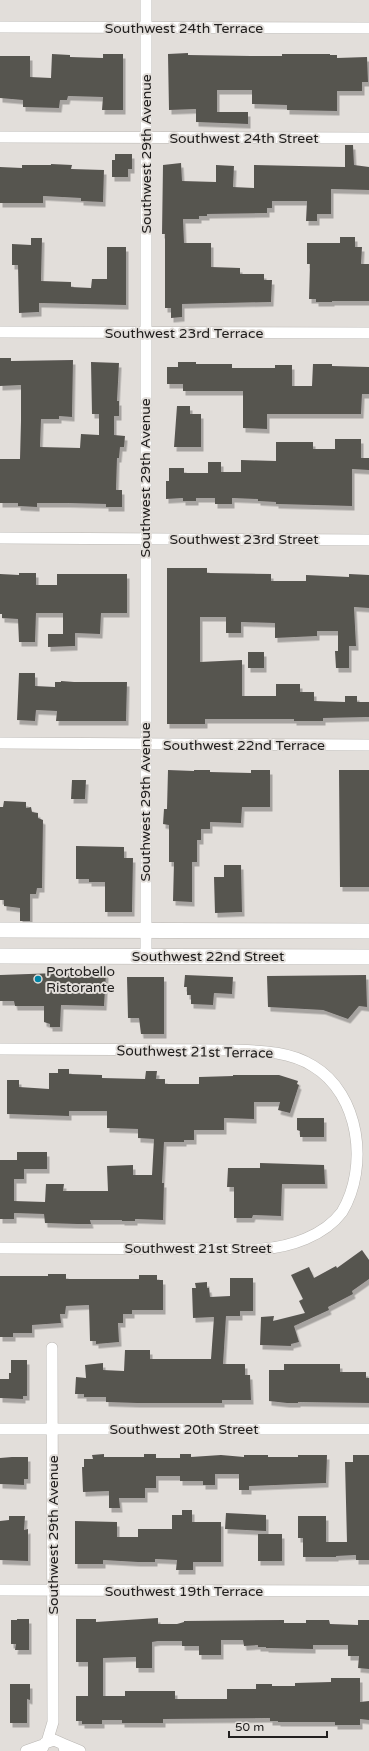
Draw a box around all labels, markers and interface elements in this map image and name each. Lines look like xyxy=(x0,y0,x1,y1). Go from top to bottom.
street label: Southwest 24th Terrace xyxy=(105,20,263,37)
street label: Southwest 29th Avenue xyxy=(138,74,155,234)
street label: Southwest 24th Street xyxy=(169,130,319,147)
street label: Southwest 23rd Terrace xyxy=(105,325,263,342)
street label: Southwest 29th Avenue xyxy=(137,398,154,558)
street label: Southwest 23rd Street xyxy=(169,531,319,548)
street label: Southwest 29th Avenue xyxy=(137,722,154,882)
street label: Southwest 22nd Terrace xyxy=(163,737,325,754)
street label: Southwest 22nd Street xyxy=(132,948,285,965)
place label: Portobello Ristorante xyxy=(46,963,115,996)
marker: Portobello Ristorante xyxy=(33,974,43,984)
street label: Southwest 21st Terrace xyxy=(117,1042,274,1062)
street label: Southwest 21st Street xyxy=(124,1240,272,1257)
street label: Southwest 20th Street xyxy=(109,1421,259,1438)
street label: Southwest 29th Avenue xyxy=(45,1455,62,1615)
street label: Southwest 19th Terrace xyxy=(105,1583,263,1600)
scale bar xyxy=(229,1713,327,1739)
text: 50 m xyxy=(235,1720,264,1734)

